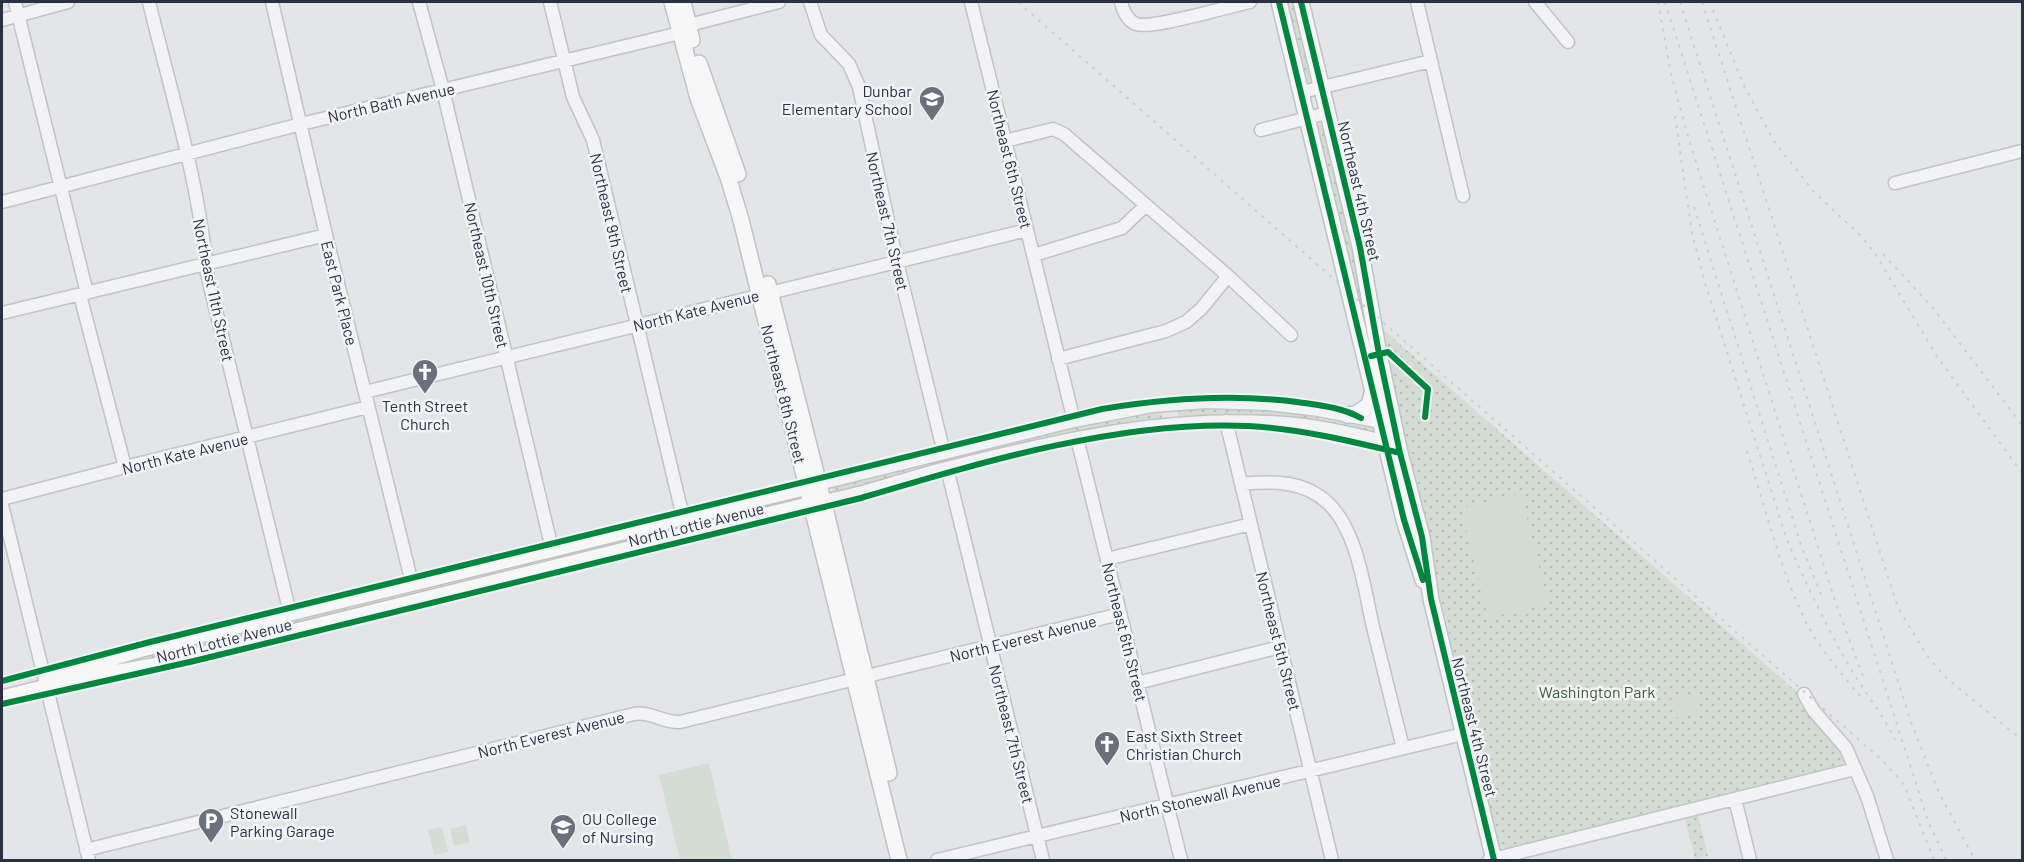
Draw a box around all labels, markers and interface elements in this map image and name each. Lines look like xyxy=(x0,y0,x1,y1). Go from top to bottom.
street label: North Bath Avenue xyxy=(326,78,456,126)
place label: Dunbar Elementary School xyxy=(782,81,912,118)
school or university icon: Dunbar Elementary School xyxy=(917,84,947,122)
street label: Northeast 6th Street xyxy=(984,87,1036,231)
street label: Northeast 4th Street xyxy=(1335,119,1385,263)
street label: Northeast 7th Street xyxy=(863,150,913,292)
street label: Northeast 9th Street xyxy=(587,151,637,295)
street label: Northeast 10th Street xyxy=(461,200,513,350)
street label: Northeast 11th Street xyxy=(190,217,238,363)
street label: East Park Place xyxy=(318,239,362,347)
street label: North Kate Avenue xyxy=(631,285,761,335)
street label: Northeast 8th Street xyxy=(757,322,811,466)
church icon: Tenth Street Church xyxy=(410,357,440,395)
place label: Tenth Street Church xyxy=(382,396,468,433)
street label: North Kate Avenue xyxy=(120,428,250,478)
street label: North Lottie Avenue xyxy=(626,498,766,550)
street label: Northeast 6th Street xyxy=(1099,560,1151,704)
street label: Northeast 5th Street xyxy=(1253,569,1305,713)
street label: North Everest Avenue xyxy=(948,611,1098,665)
street label: North Lottie Avenue xyxy=(154,614,294,666)
street label: Northeast 4th Street xyxy=(1448,655,1502,799)
street label: Northeast 7th Street xyxy=(986,663,1038,805)
park label: Washington Park xyxy=(1539,682,1655,701)
street label: North Everest Avenue xyxy=(476,707,626,761)
place label: East Sixth Street Christian Church xyxy=(1126,726,1243,763)
church icon: East Sixth Street Christian Church xyxy=(1092,729,1122,767)
street label: North Stonewall Avenue xyxy=(1118,770,1282,826)
place label: Stonewall Parking Garage xyxy=(230,803,335,840)
parking icon: Stonewall Parking Garage xyxy=(196,806,226,844)
place label: OU College of Nursing xyxy=(582,809,657,846)
school or university icon: OU College of Nursing xyxy=(548,812,578,850)

